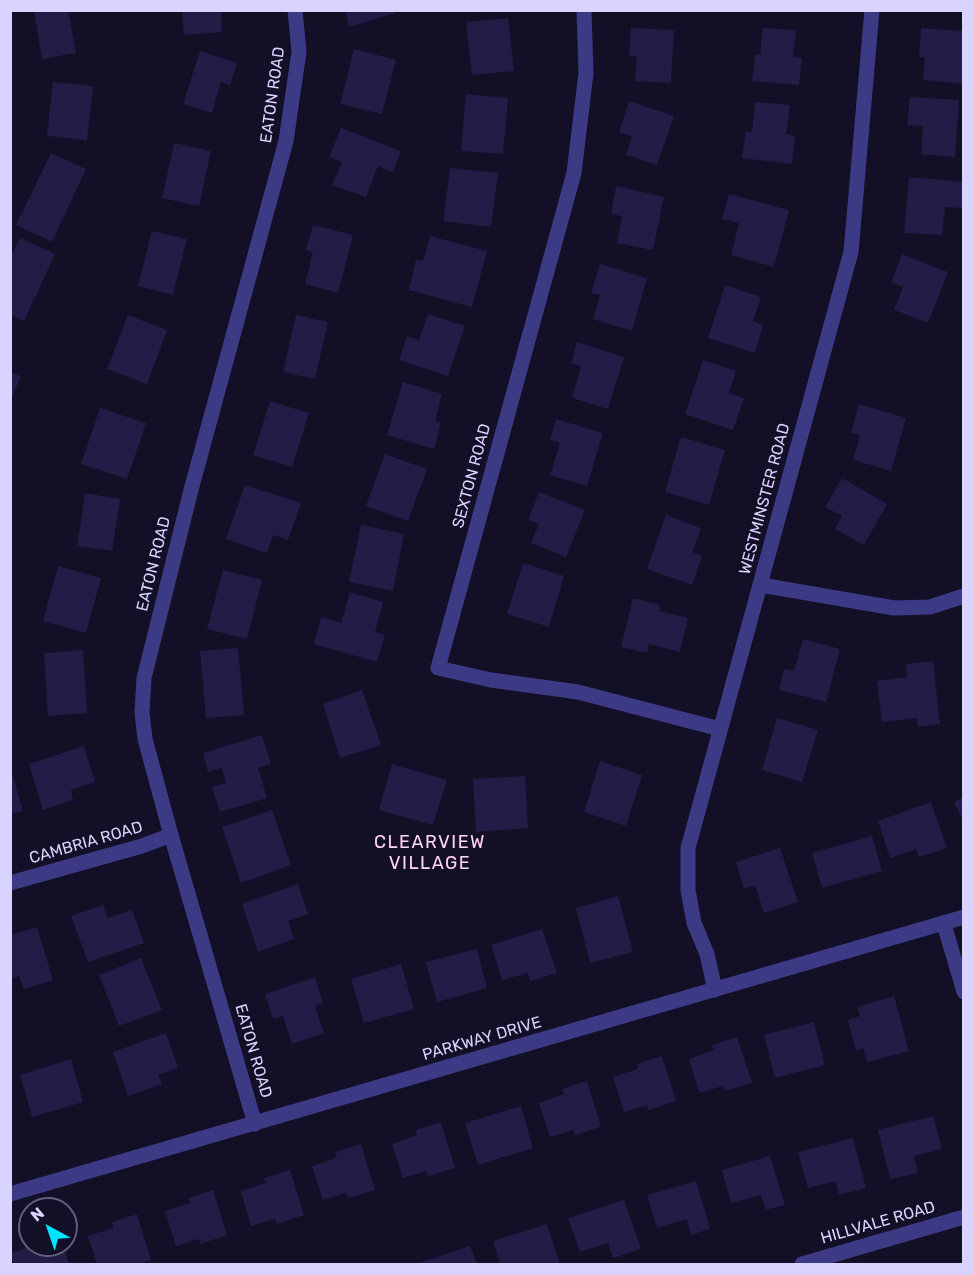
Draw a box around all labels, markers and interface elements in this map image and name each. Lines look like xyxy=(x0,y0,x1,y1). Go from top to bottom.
street label: EATON ROAD xyxy=(257,46,289,144)
street label: WESTMINSTER ROAD xyxy=(736,421,794,577)
street label: SEXTON ROAD xyxy=(449,422,495,530)
street label: EATON ROAD xyxy=(133,515,175,613)
street label: CAMBRIA ROAD xyxy=(27,818,145,868)
district label: CLEARVIEW VILLAGE xyxy=(374,832,486,874)
street label: EATON ROAD xyxy=(230,1002,276,1100)
street label: PARKWAY DRIVE xyxy=(420,1013,544,1065)
north arrow xyxy=(18,1197,78,1257)
street label: HILLVALE ROAD xyxy=(819,1197,937,1249)
text: N xyxy=(27,1203,48,1225)

